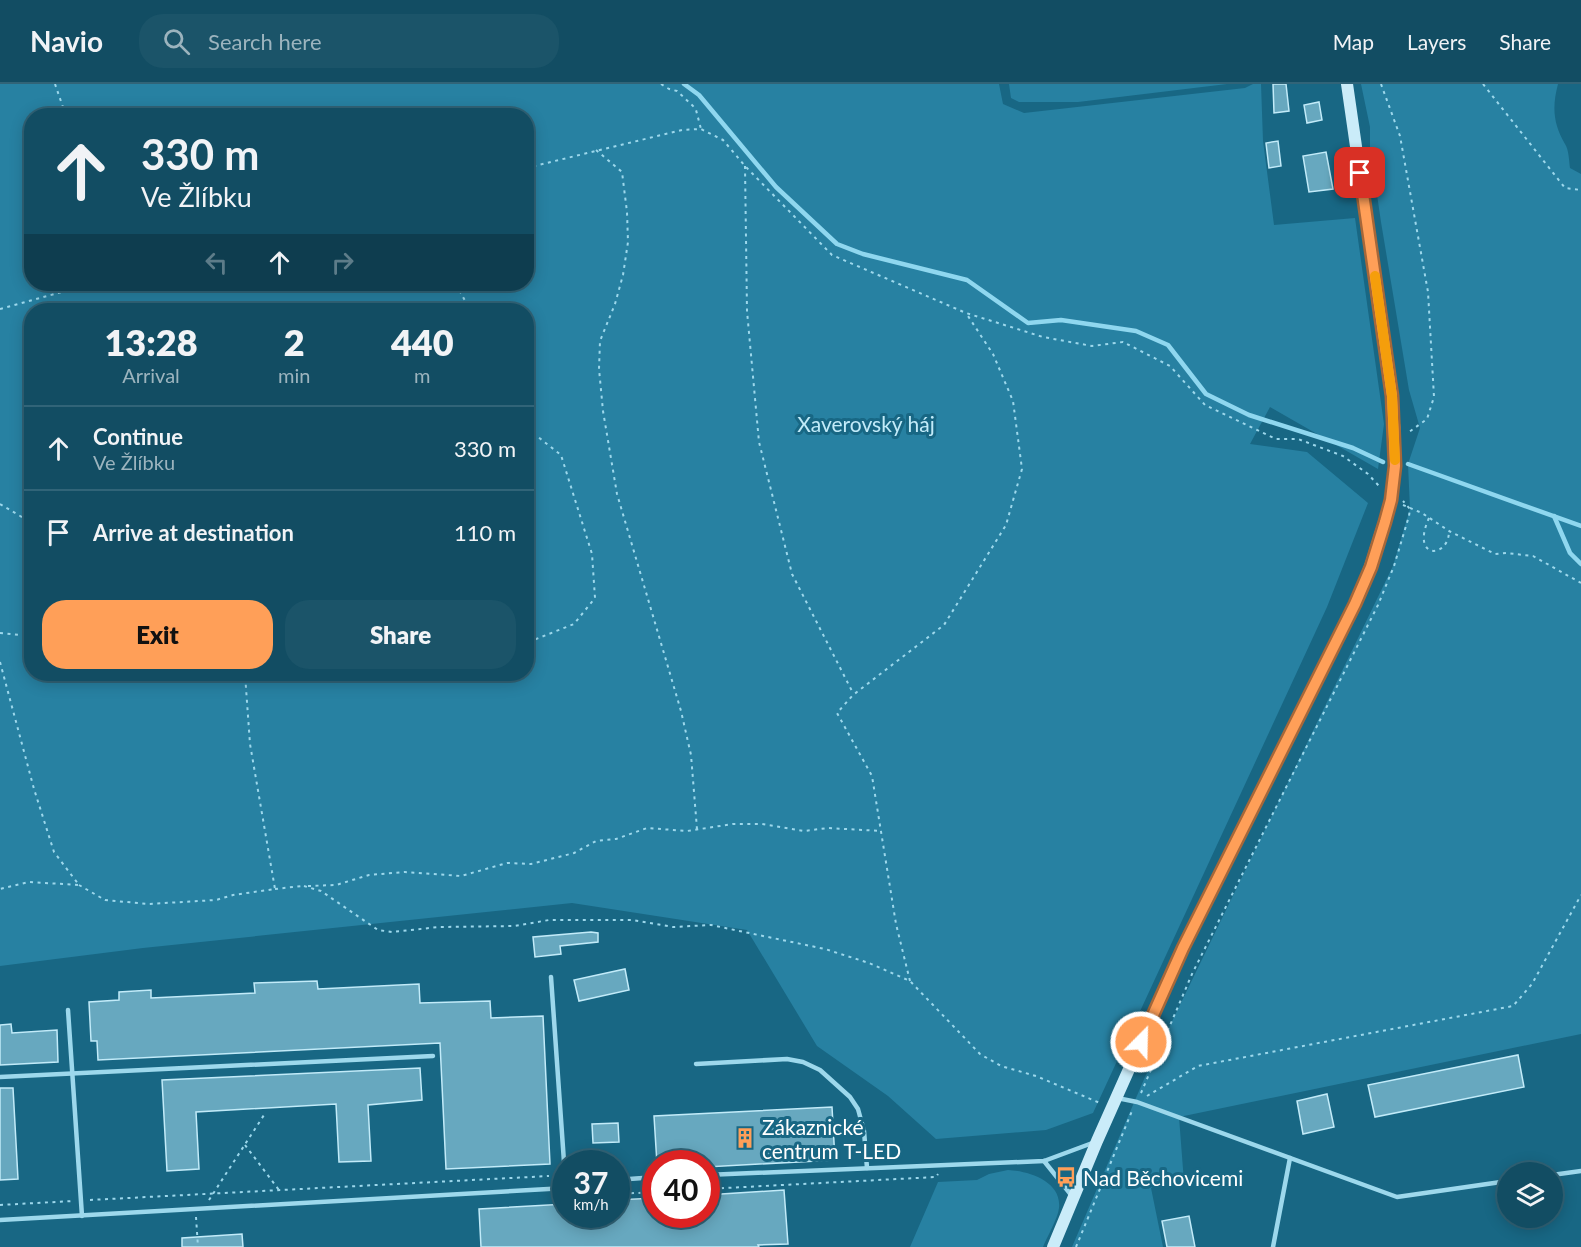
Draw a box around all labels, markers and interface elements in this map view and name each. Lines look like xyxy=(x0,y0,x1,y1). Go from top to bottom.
search box xyxy=(139,14,559,68)
text: Navio xyxy=(30,24,103,58)
icon: search xyxy=(160,25,193,58)
text: Search here xyxy=(208,28,322,55)
text: Map xyxy=(1333,29,1374,54)
text: Layers xyxy=(1407,29,1466,54)
text: Share xyxy=(1499,29,1551,54)
text: 330 m xyxy=(141,129,259,179)
icon: ahead xyxy=(42,132,120,210)
pin xyxy=(1334,147,1385,198)
icon: arrive xyxy=(1343,156,1376,189)
text: Ve Žlíbku xyxy=(141,180,252,213)
icon: left xyxy=(200,246,233,279)
icon: ahead xyxy=(263,246,296,279)
icon: right xyxy=(326,246,359,279)
text: 13:28 xyxy=(104,320,198,364)
text: 2 xyxy=(284,320,305,364)
text: 440 xyxy=(391,320,454,364)
text: Arrival xyxy=(122,363,180,387)
text: min xyxy=(278,363,310,387)
text: m xyxy=(414,363,430,387)
park label: Xaverovský háj xyxy=(797,411,935,436)
text: Continue xyxy=(93,423,183,450)
icon: ahead xyxy=(42,432,75,465)
text: 330 m xyxy=(454,435,516,462)
text: Ve Žlíbku xyxy=(93,450,175,474)
icon: arrive xyxy=(42,516,75,549)
text: Arrive at destination xyxy=(93,519,294,546)
text: 110 m xyxy=(454,519,516,546)
button: Exit xyxy=(42,600,273,669)
button: Share xyxy=(285,600,516,669)
position arrow xyxy=(1109,1010,1173,1074)
place label: Zákaznické centrum T-LED xyxy=(762,1114,901,1163)
building icon: Zákaznické centrum T-LED xyxy=(733,1126,757,1150)
speed limit sign: 40 xyxy=(642,1150,720,1228)
map controls xyxy=(1497,1162,1563,1228)
button: layers xyxy=(1497,1162,1563,1228)
text: 37 xyxy=(574,1164,608,1200)
bus stop icon: Nad Běchovicemi xyxy=(1054,1165,1078,1189)
place label: Nad Běchovicemi xyxy=(1083,1165,1243,1190)
text: km/h xyxy=(573,1195,609,1213)

